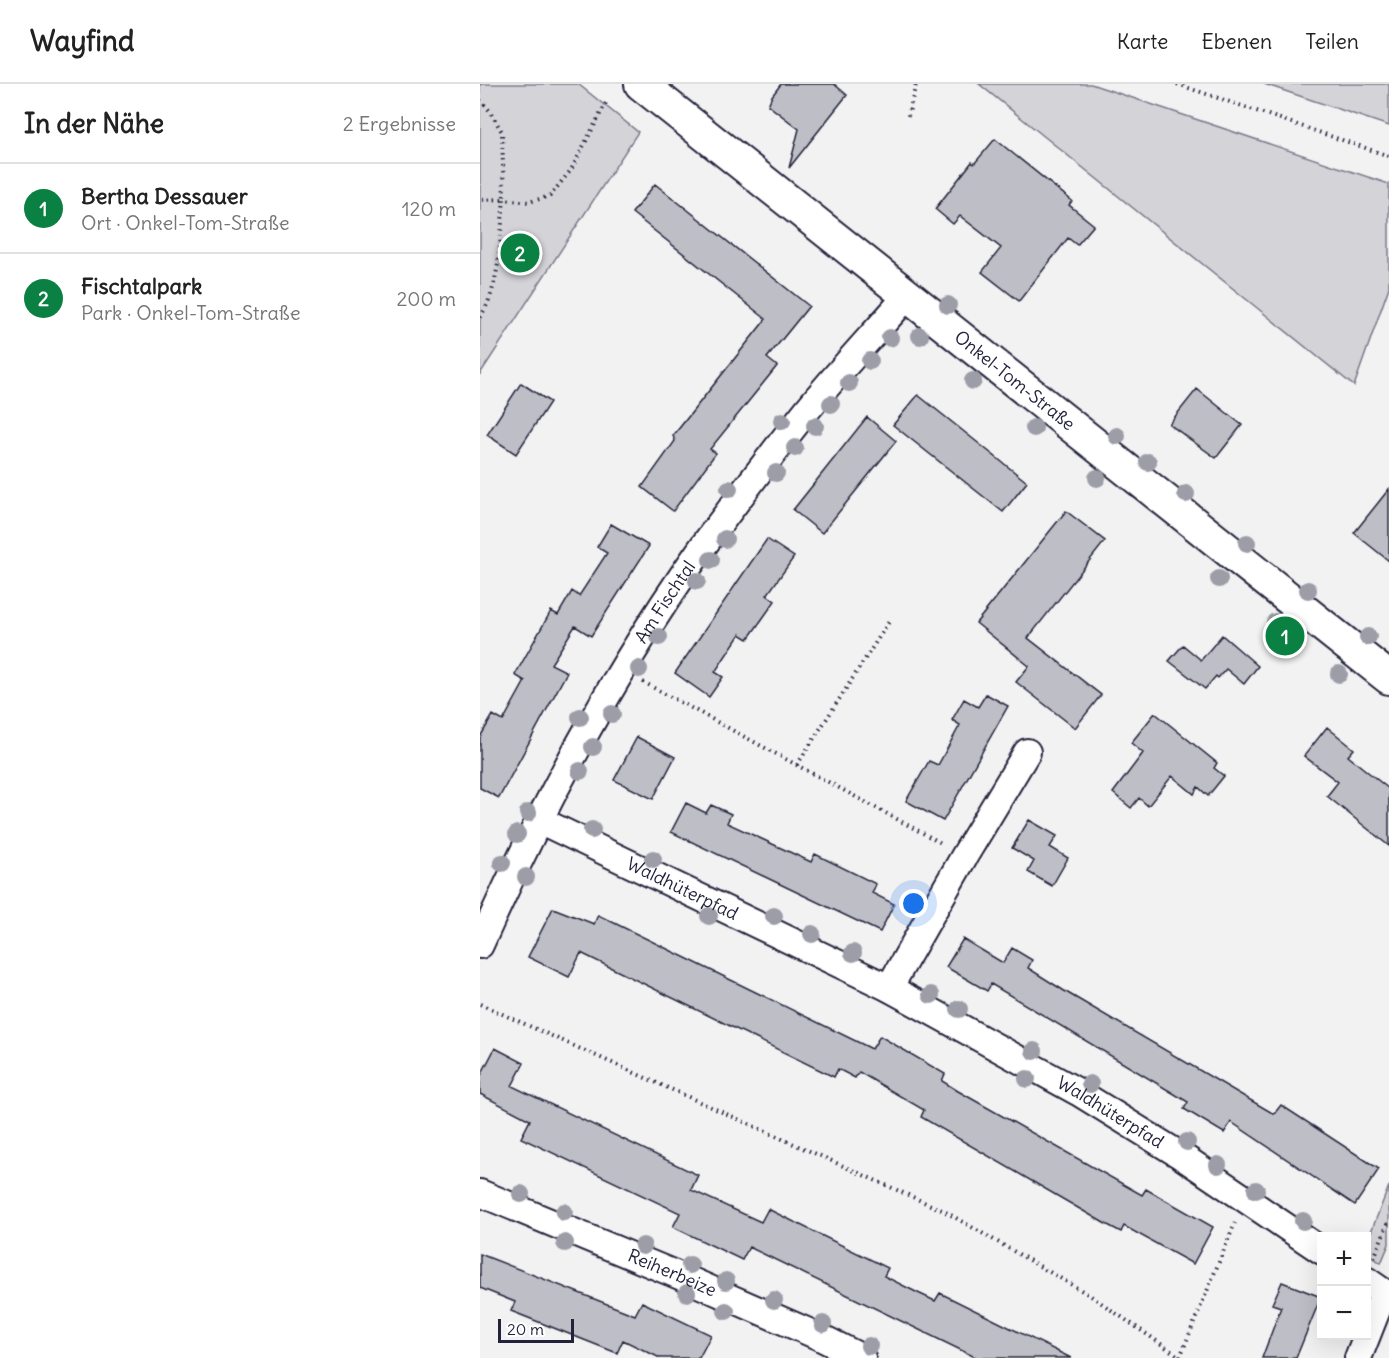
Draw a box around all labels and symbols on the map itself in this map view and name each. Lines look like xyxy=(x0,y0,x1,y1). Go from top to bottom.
pin: 2 xyxy=(500,230,540,276)
street label: Onkel-Tom-Straße xyxy=(950,325,1080,435)
street label: Am Fischtal xyxy=(629,556,700,647)
pin: 1 xyxy=(1266,614,1304,658)
street label: Waldhüterpfad xyxy=(623,852,742,925)
your location xyxy=(899,889,928,918)
street label: Waldhüterpfad xyxy=(1053,1071,1169,1153)
street label: Reiherbeize xyxy=(624,1244,720,1301)
scale bar xyxy=(498,1316,574,1344)

